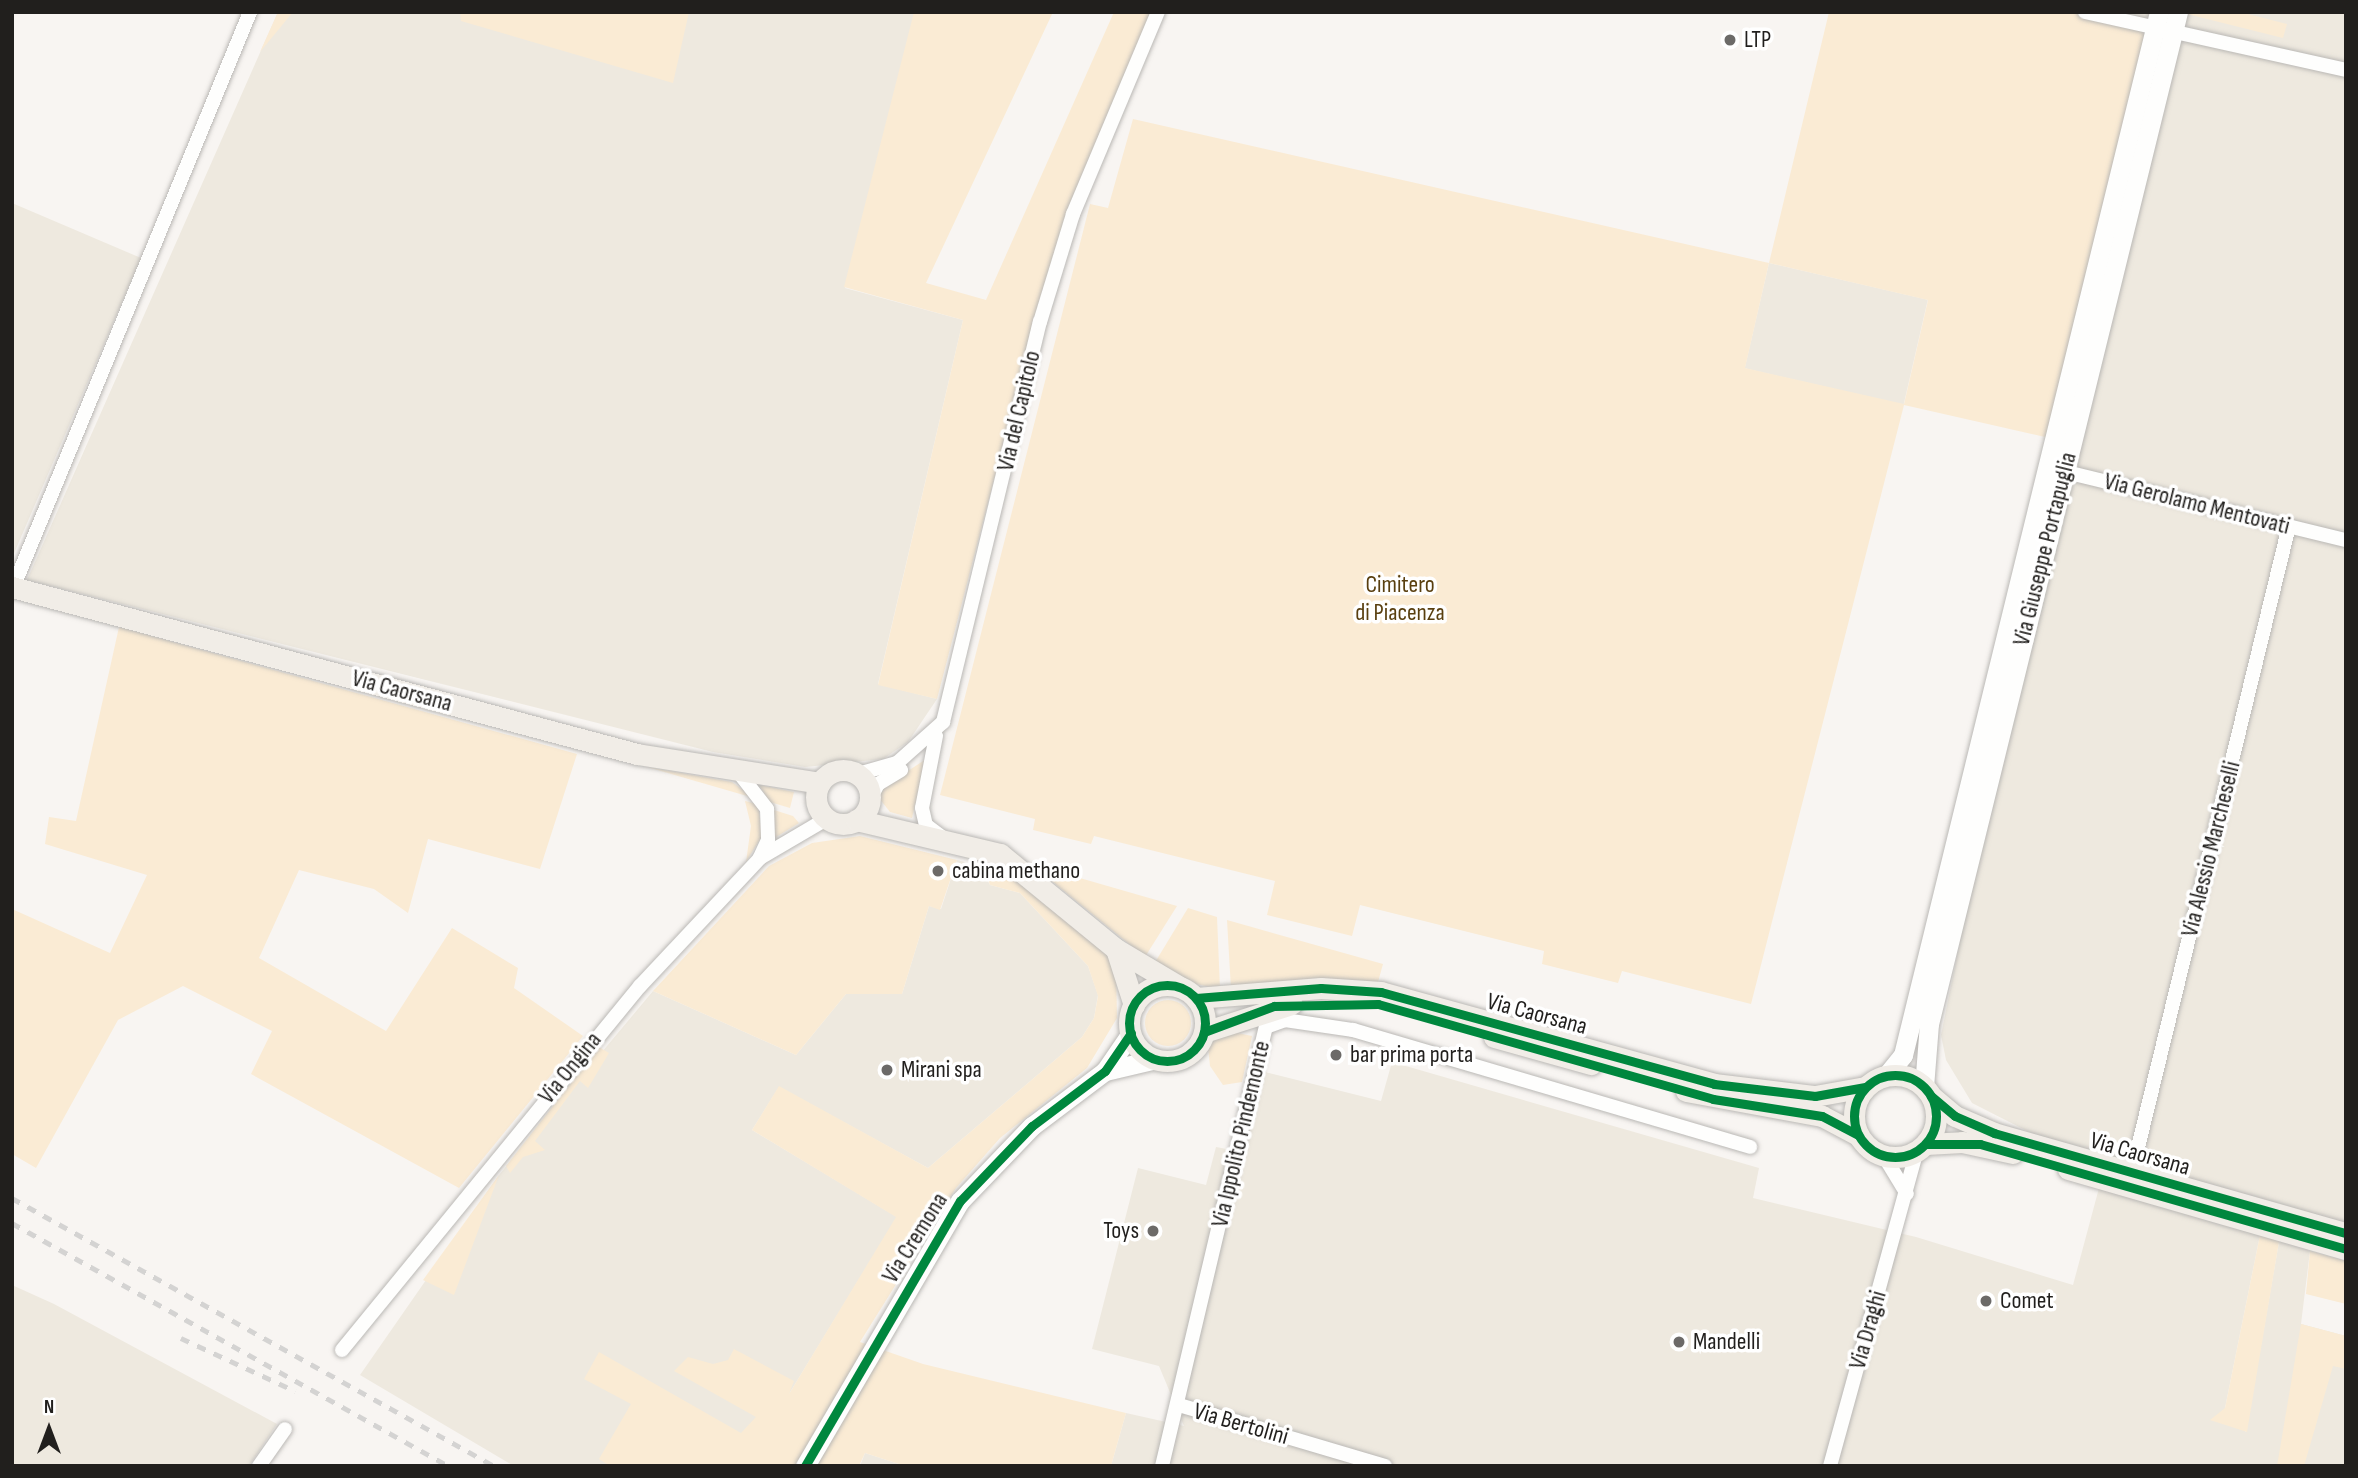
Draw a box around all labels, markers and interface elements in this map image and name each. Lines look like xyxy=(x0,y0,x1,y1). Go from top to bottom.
place label: LTP xyxy=(1744,26,1771,54)
marker: LTP xyxy=(1722,32,1738,48)
street label: Via del Capitolo xyxy=(991,348,1047,474)
street label: Via Giuseppe Portapuglia xyxy=(2007,449,2083,649)
street label: Via Gerolamo Mentovati xyxy=(2101,467,2293,541)
park label: Cimitero di Piacenza xyxy=(1355,571,1445,627)
street label: Via Caorsana xyxy=(349,664,455,718)
street label: Via Alessio Marcheselli xyxy=(2175,758,2247,940)
place label: cabina methano xyxy=(952,857,1080,885)
marker: cabina methano xyxy=(930,863,946,879)
street label: Via Caorsana xyxy=(1484,987,1590,1041)
street label: Via Ongina xyxy=(532,1026,608,1110)
street label: Via Ippolito Pindemonte xyxy=(1206,1038,1276,1230)
place label: bar prima porta xyxy=(1350,1041,1473,1069)
marker: bar prima porta xyxy=(1328,1047,1344,1063)
place label: Mirani spa xyxy=(901,1056,982,1084)
marker: Mirani spa xyxy=(879,1062,895,1078)
street label: Via Caorsana xyxy=(2087,1126,2193,1182)
street label: Via Cremona xyxy=(876,1188,954,1288)
place label: Toys xyxy=(1103,1217,1139,1245)
marker: Toys xyxy=(1145,1223,1161,1239)
street label: Via Draghi xyxy=(1843,1287,1893,1373)
place label: Comet xyxy=(2000,1287,2054,1315)
marker: Comet xyxy=(1978,1293,1994,1309)
place label: Mandelli xyxy=(1693,1328,1760,1356)
marker: Mandelli xyxy=(1671,1334,1687,1350)
north arrow xyxy=(14,1394,84,1464)
text: N xyxy=(44,1396,54,1419)
street label: Via Bertolini xyxy=(1190,1397,1292,1451)

